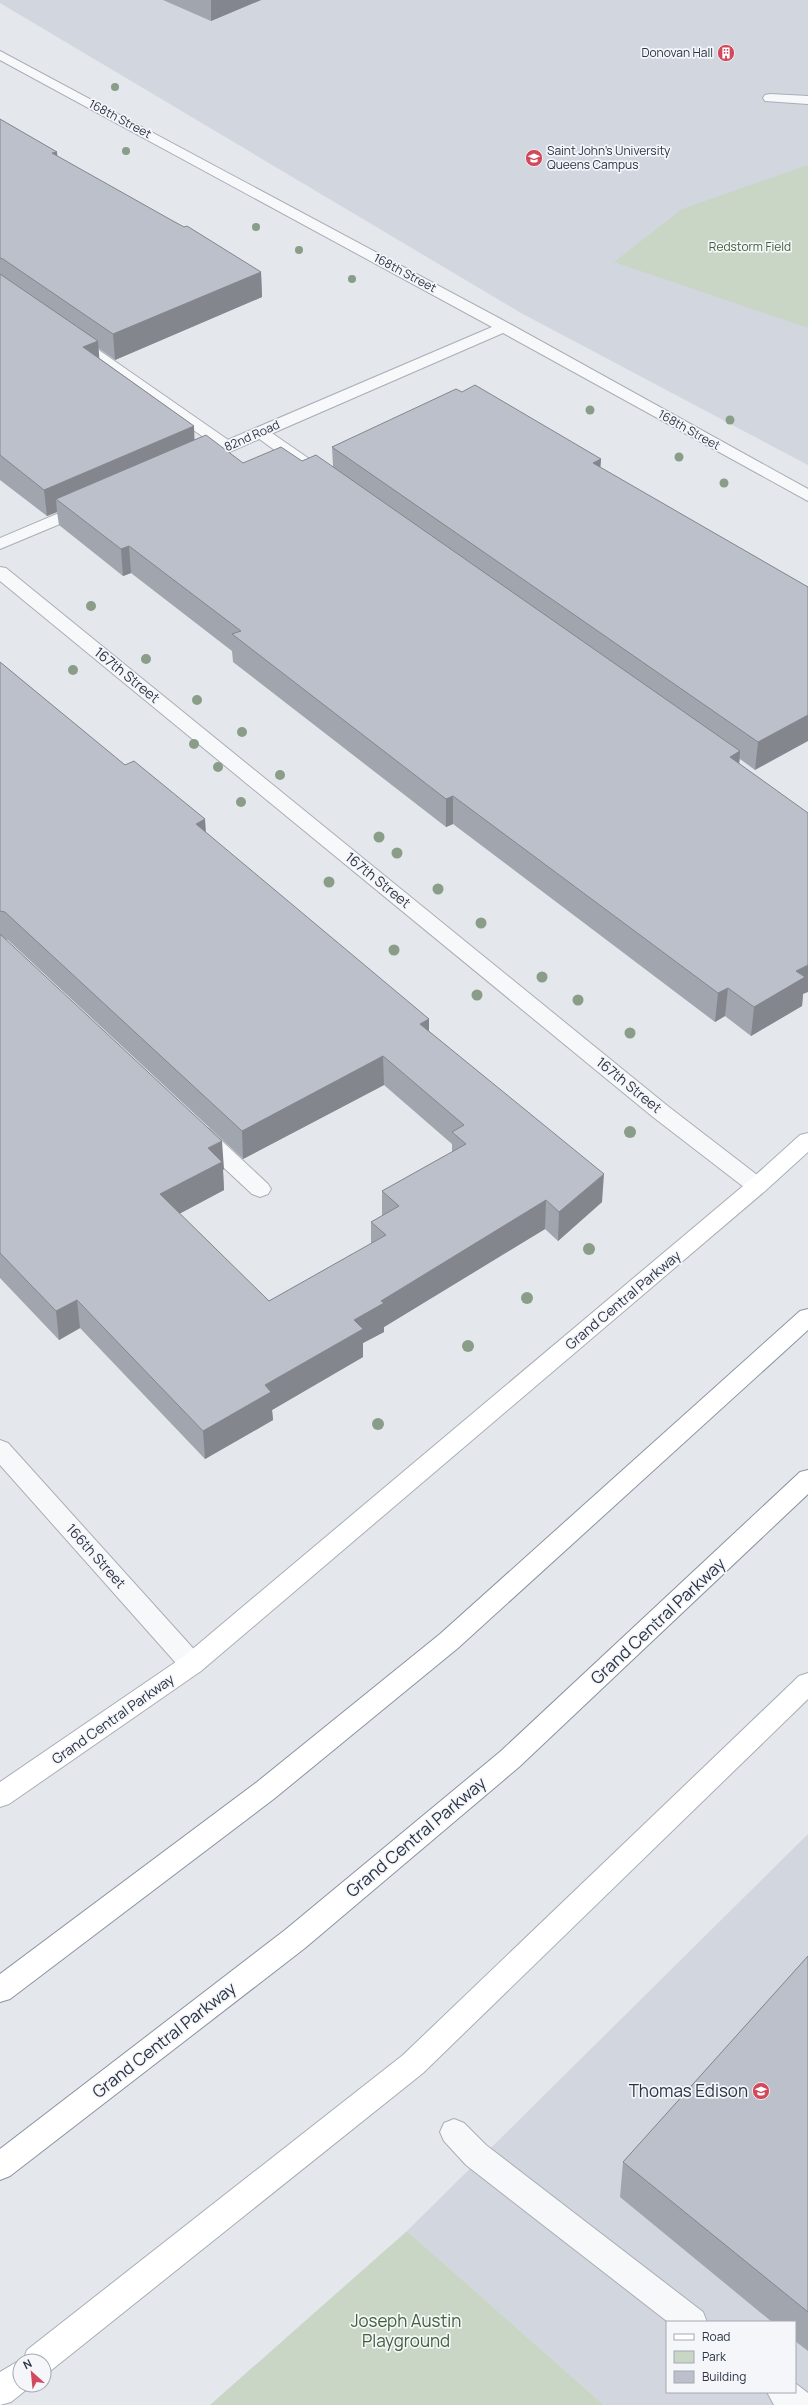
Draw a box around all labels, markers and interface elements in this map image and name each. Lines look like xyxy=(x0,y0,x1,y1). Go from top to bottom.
building icon: Donovan Hall xyxy=(716,43,736,63)
place label: Donovan Hall xyxy=(641,44,713,61)
street label: 168th Street xyxy=(86,95,155,142)
place label: Saint John's University Queens Campus xyxy=(547,142,671,173)
school or university icon: Saint John's University Queens Campus xyxy=(524,148,544,168)
park label: Redstorm Field xyxy=(709,238,791,255)
street label: 168th Street xyxy=(371,249,440,296)
street label: 168th Street xyxy=(655,405,724,454)
street label: 82nd Road xyxy=(221,416,282,455)
street label: 167th Street xyxy=(91,642,164,707)
street label: 167th Street xyxy=(342,847,415,912)
street label: 167th Street xyxy=(593,1052,666,1117)
street label: Grand Central Parkway xyxy=(561,1245,685,1354)
street label: 166th Street xyxy=(62,1519,131,1592)
street label: Grand Central Parkway xyxy=(585,1552,730,1689)
street label: Grand Central Parkway xyxy=(48,1669,178,1768)
street label: Grand Central Parkway xyxy=(341,1771,491,1902)
street label: Grand Central Parkway xyxy=(87,1976,240,2103)
place label: Thomas Edison xyxy=(629,2079,748,2102)
school or university icon: Thomas Edison xyxy=(751,2081,771,2101)
park label: Joseph Austin Playground xyxy=(351,2309,461,2352)
legend xyxy=(666,2321,796,2393)
text: Road xyxy=(702,2328,730,2345)
text: Park xyxy=(702,2348,727,2365)
north arrow xyxy=(12,2353,52,2393)
text: N xyxy=(20,2355,34,2372)
text: Building xyxy=(702,2368,746,2385)

